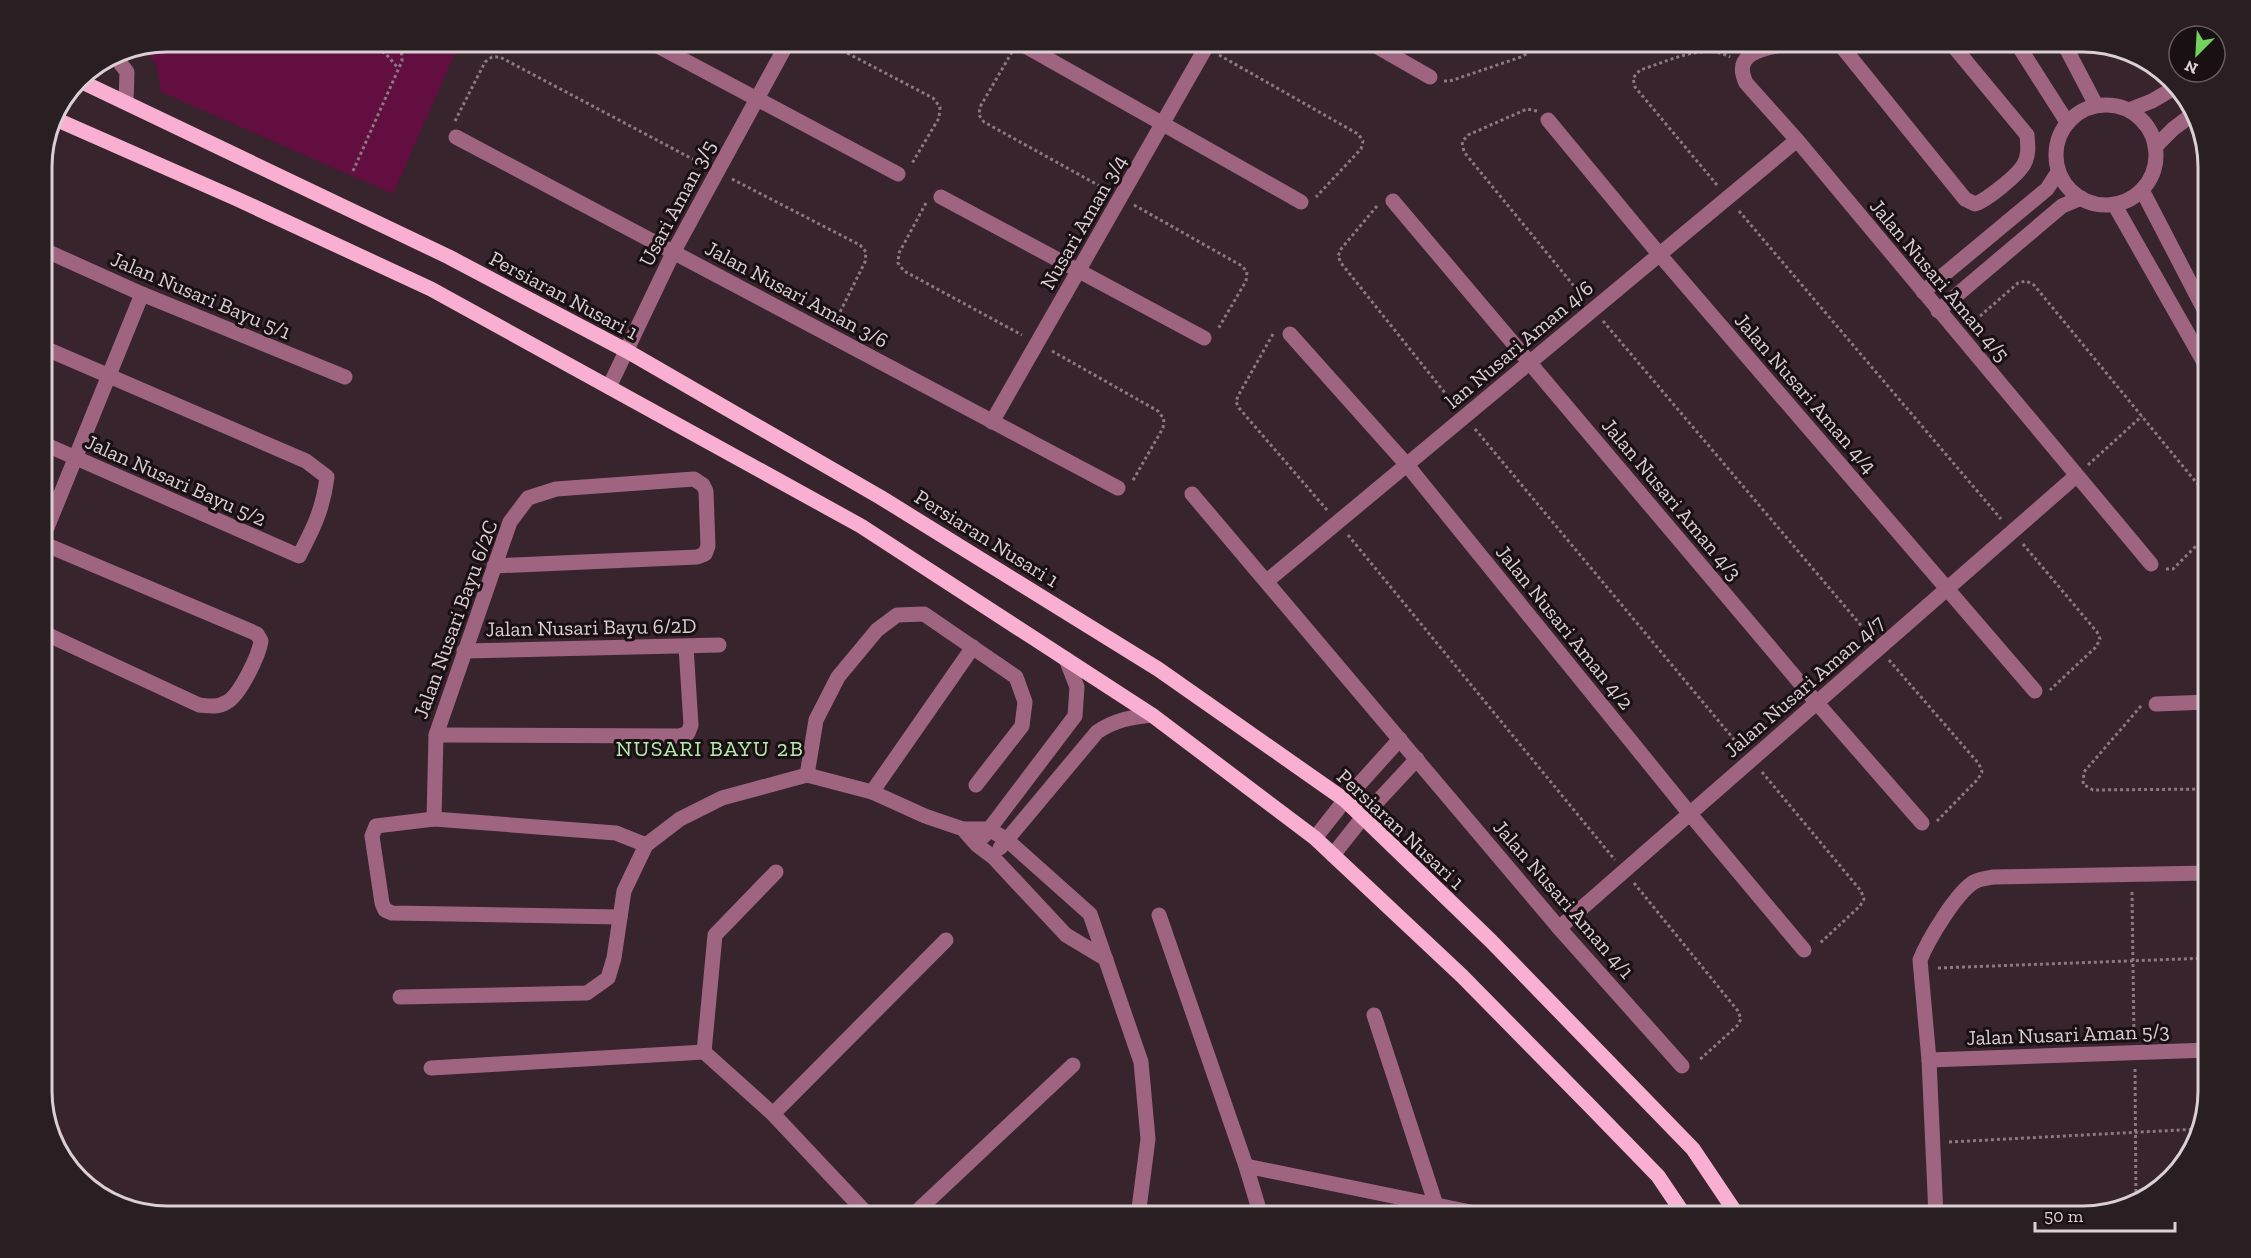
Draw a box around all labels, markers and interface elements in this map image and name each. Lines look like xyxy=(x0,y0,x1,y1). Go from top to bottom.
north arrow xyxy=(2167,24,2227,84)
text: N xyxy=(2182,56,2201,78)
street label: Usari Aman 3/5 xyxy=(633,136,721,270)
street label: Nusari Aman 3/4 xyxy=(1034,150,1132,294)
street label: Jalan Nusari Aman 4/5 xyxy=(1865,194,2015,366)
street label: Jalan Nusari Aman 3/6 xyxy=(701,235,893,353)
street label: Persiaran Nusari 1 xyxy=(485,245,643,345)
street label: Jalan Nusari Bayu 5/1 xyxy=(107,246,295,344)
street label: lan Nusari Aman 4/6 xyxy=(1440,275,1598,413)
street label: Jalan Nusari Aman 4/4 xyxy=(1730,308,1882,478)
street label: Jalan Nusari Aman 4/3 xyxy=(1597,413,1747,585)
street label: Jalan Nusari Bayu 5/2 xyxy=(82,429,270,531)
street label: Persiaran Nusari 1 xyxy=(910,484,1064,592)
street label: Jalan Nusari Bayu 6/2C xyxy=(407,516,503,722)
street label: Jalan Nusari Aman 4/2 xyxy=(1491,540,1639,714)
street label: Jalan Nusari Aman 4/7 xyxy=(1719,610,1889,762)
street label: Jalan Nusari Bayu 6/2D xyxy=(485,613,697,641)
district label: NUSARI BAYU 2B xyxy=(616,735,804,762)
street label: Persiaran Nusari 1 xyxy=(1332,764,1470,894)
street label: Jalan Nusari Aman 4/1 xyxy=(1488,815,1640,983)
street label: Jalan Nusari Aman 5/3 xyxy=(1966,1018,2170,1050)
scale bar xyxy=(2035,1195,2174,1233)
text: 50 m xyxy=(2044,1205,2084,1227)

